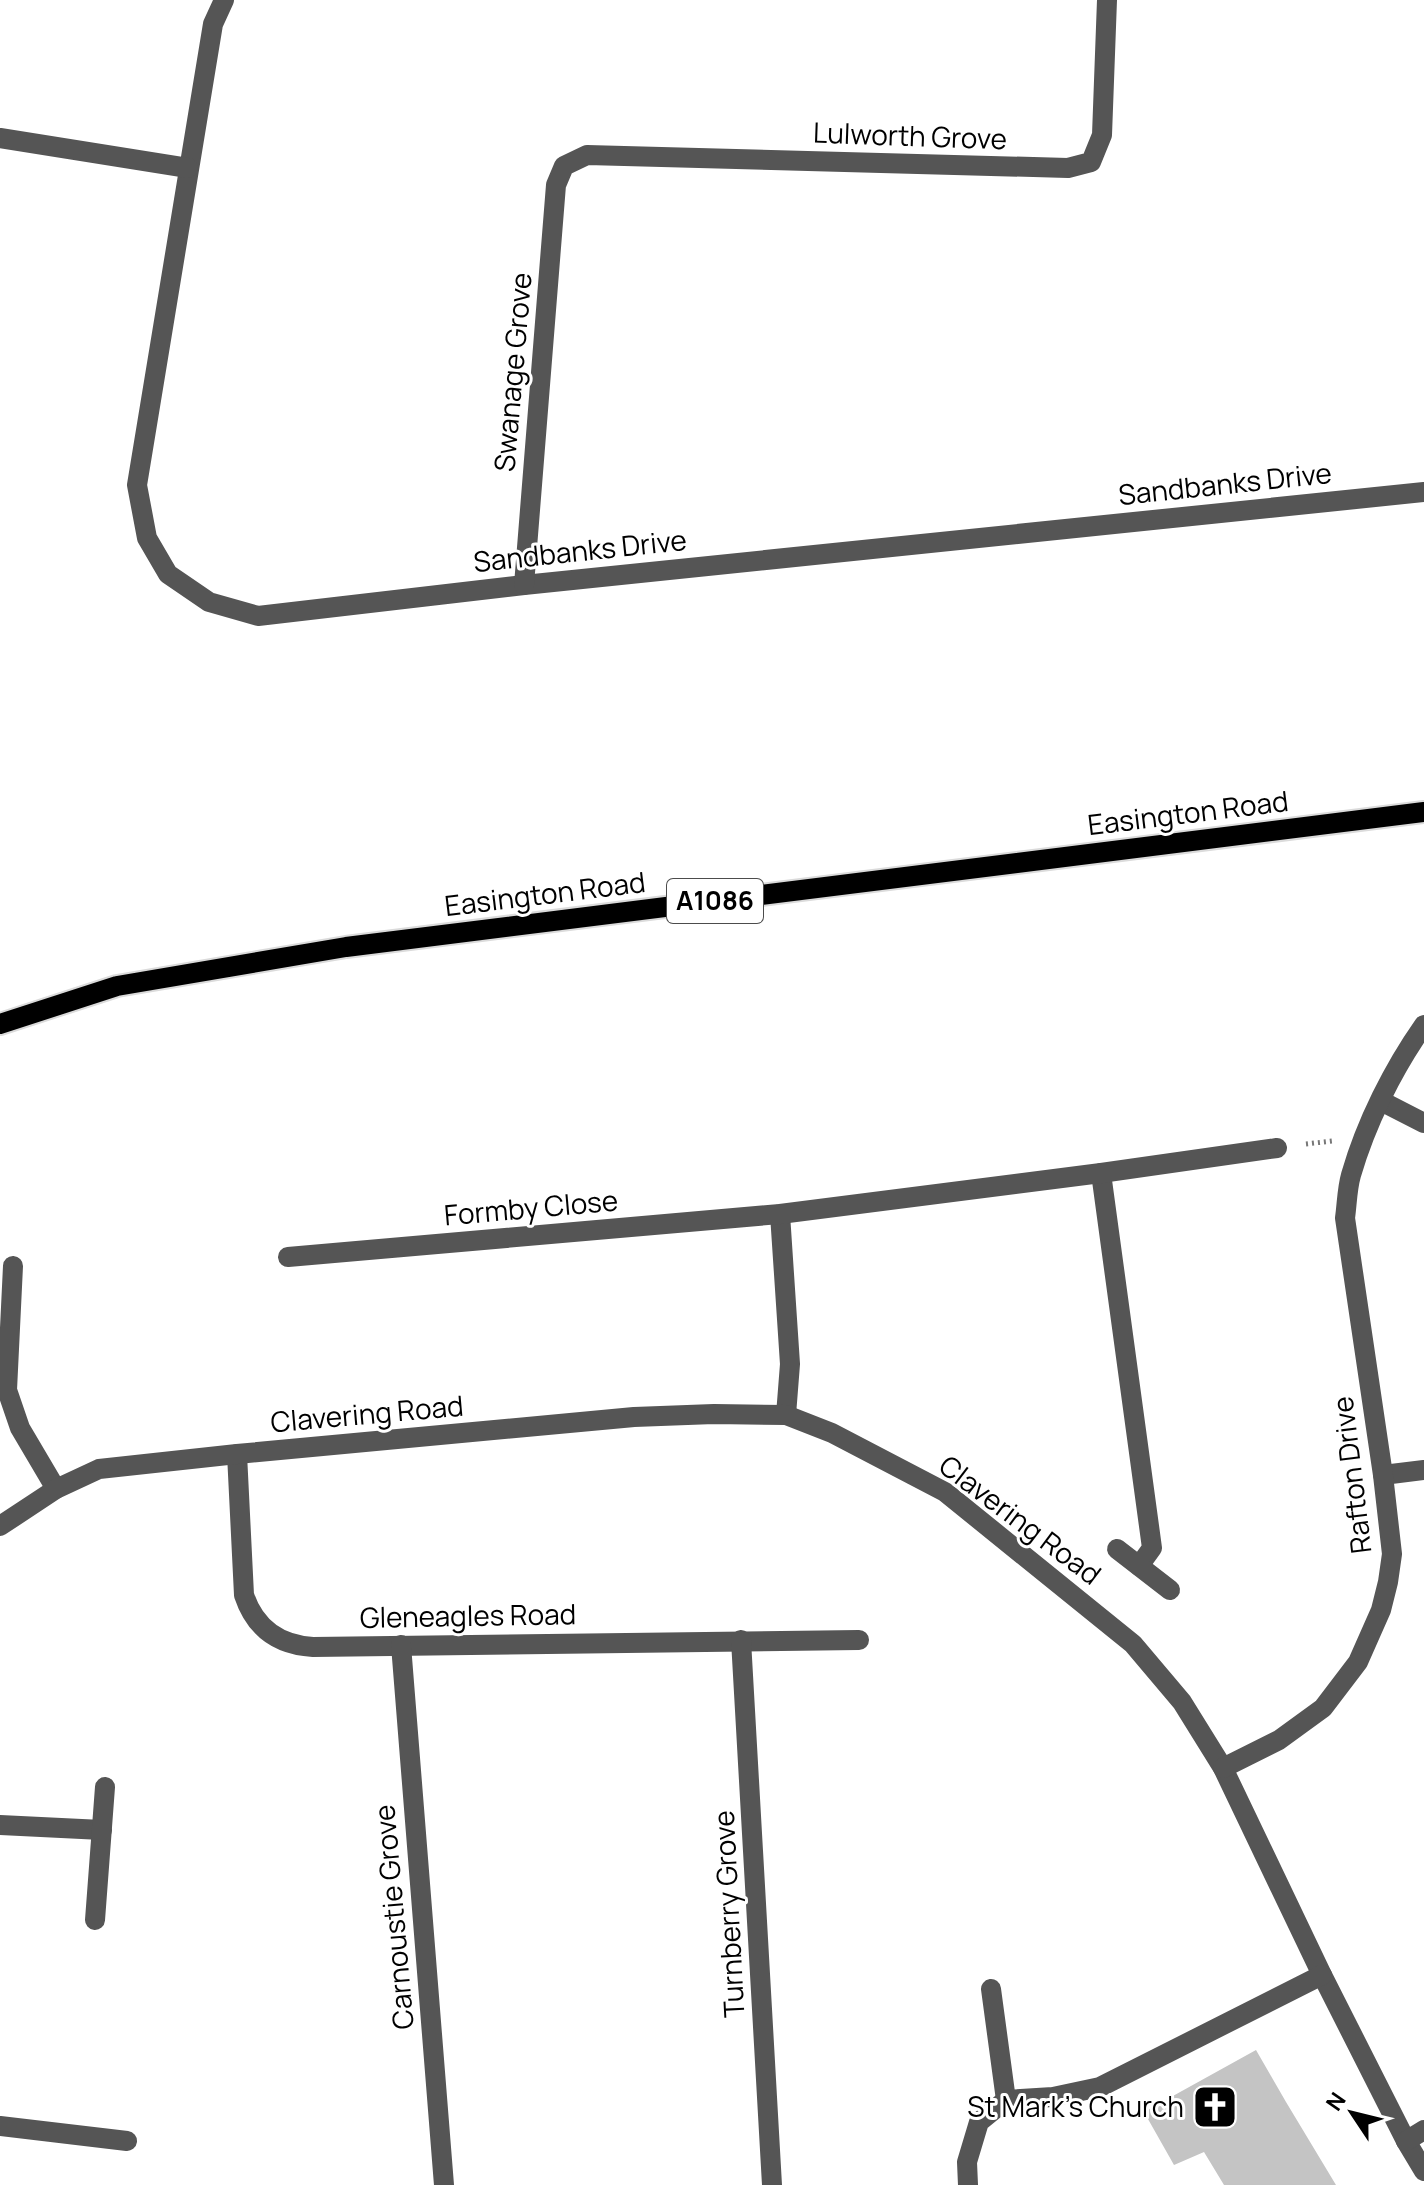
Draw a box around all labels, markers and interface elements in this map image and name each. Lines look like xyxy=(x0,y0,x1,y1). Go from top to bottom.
street label: Lulworth Grove xyxy=(812,113,1008,157)
street label: Swanage Grove xyxy=(484,271,540,473)
street label: Sandbanks Drive xyxy=(1116,453,1333,513)
street label: Sandbanks Drive xyxy=(471,520,688,580)
street label: Easington Road xyxy=(1085,781,1290,843)
street label: Easington Road xyxy=(442,862,647,924)
road number: A1086 xyxy=(667,879,763,923)
street label: Formby Close xyxy=(442,1180,619,1234)
street label: Clavering Road xyxy=(269,1386,465,1440)
street label: Rafton Drive xyxy=(1323,1394,1379,1556)
street label: Clavering Road xyxy=(932,1446,1109,1593)
street label: Gleneagles Road xyxy=(359,1594,577,1636)
street label: Carnoustie Grove xyxy=(364,1803,422,2031)
street label: Turnberry Grove xyxy=(704,1809,752,2019)
north arrow xyxy=(1312,2073,1392,2153)
church icon: St Mark's Church xyxy=(1191,2083,1239,2131)
text: N xyxy=(1319,2086,1352,2117)
place label: St Mark's Church xyxy=(967,2087,1184,2125)

